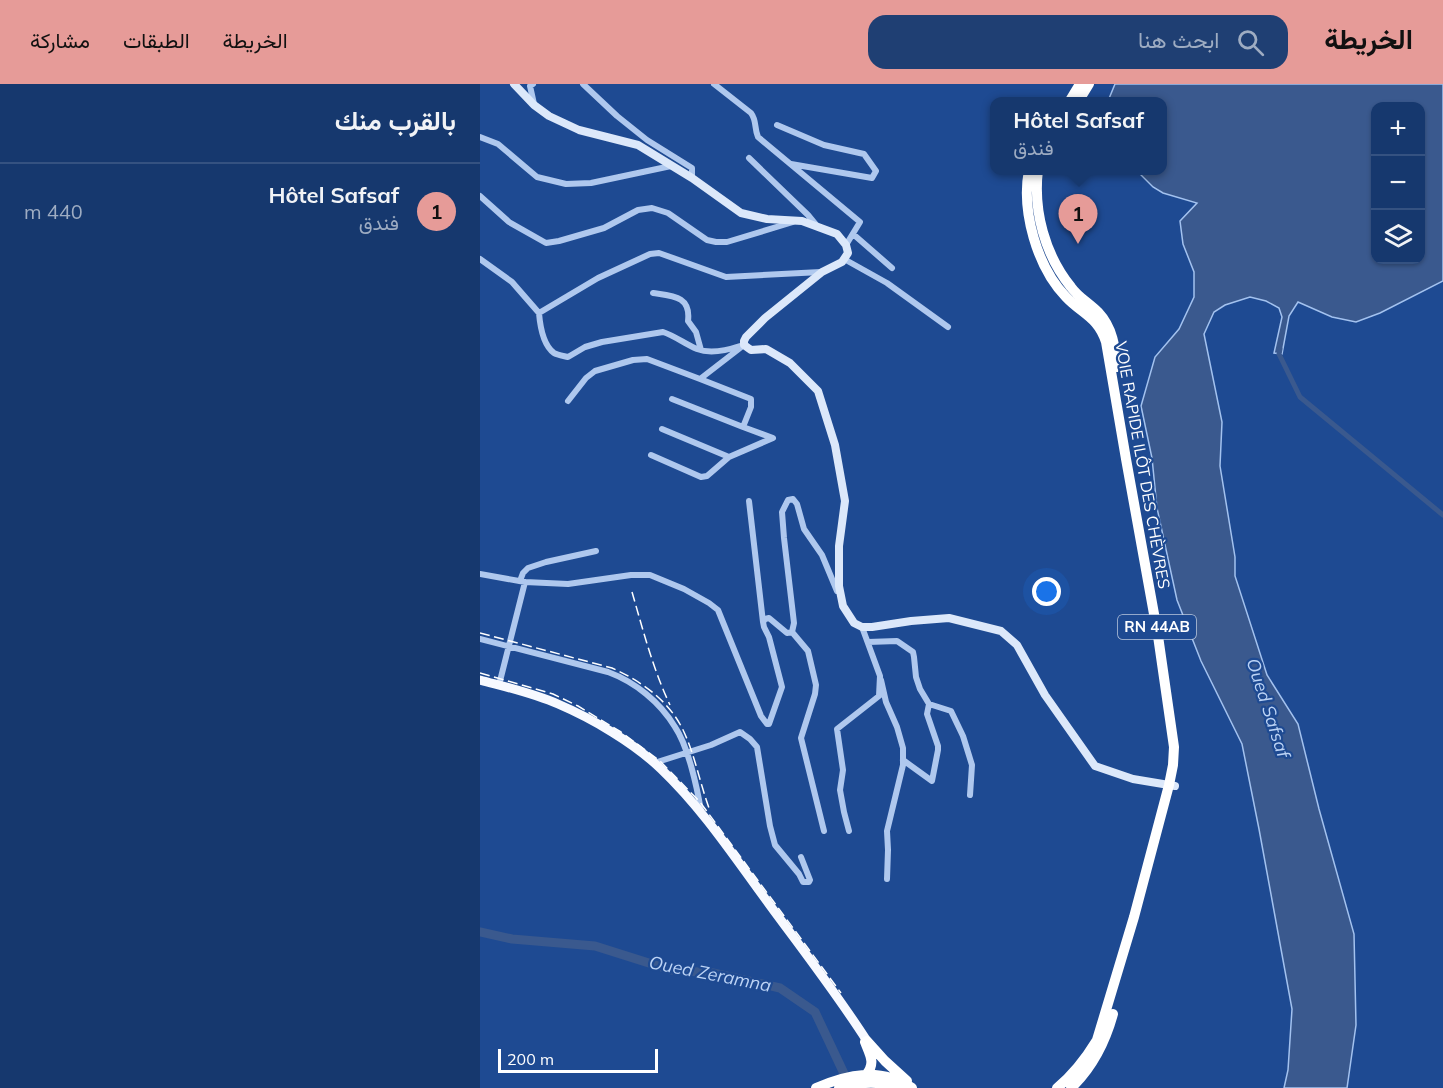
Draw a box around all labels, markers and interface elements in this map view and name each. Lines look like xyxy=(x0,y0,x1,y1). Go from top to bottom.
search box xyxy=(868,15,1288,69)
text: الخريطة xyxy=(1324,21,1413,56)
text: ابحث هنا xyxy=(1138,26,1219,54)
icon: search xyxy=(1234,26,1267,59)
text: مشاركة xyxy=(30,27,90,53)
text: الطبقات xyxy=(123,27,190,53)
text: الخريطة xyxy=(223,27,288,53)
popup xyxy=(990,97,1167,175)
map controls xyxy=(1371,102,1425,264)
button: + xyxy=(1371,102,1425,156)
text: بالقرب منك xyxy=(335,104,456,137)
text: Hôtel Safsaf xyxy=(1013,106,1144,134)
text: فندق xyxy=(1013,135,1054,160)
button: − xyxy=(1371,156,1425,210)
text: Hôtel Safsaf xyxy=(268,181,399,209)
pin: 1 xyxy=(1058,194,1098,244)
text: 440 m xyxy=(24,199,83,224)
text: 1 xyxy=(431,199,443,224)
text: فندق xyxy=(359,210,399,235)
button: layers xyxy=(1371,210,1425,264)
street label: VOIE RAPIDE ILÔT DES CHÈVRES xyxy=(1111,340,1175,590)
your location xyxy=(1032,577,1061,606)
road number: RN 44AB xyxy=(1118,615,1196,639)
water label: Oued Safsaf xyxy=(1242,655,1296,762)
water label: Oued Zeramna xyxy=(647,950,773,997)
scale bar xyxy=(498,1046,658,1074)
text: 200 m xyxy=(507,1049,554,1069)

